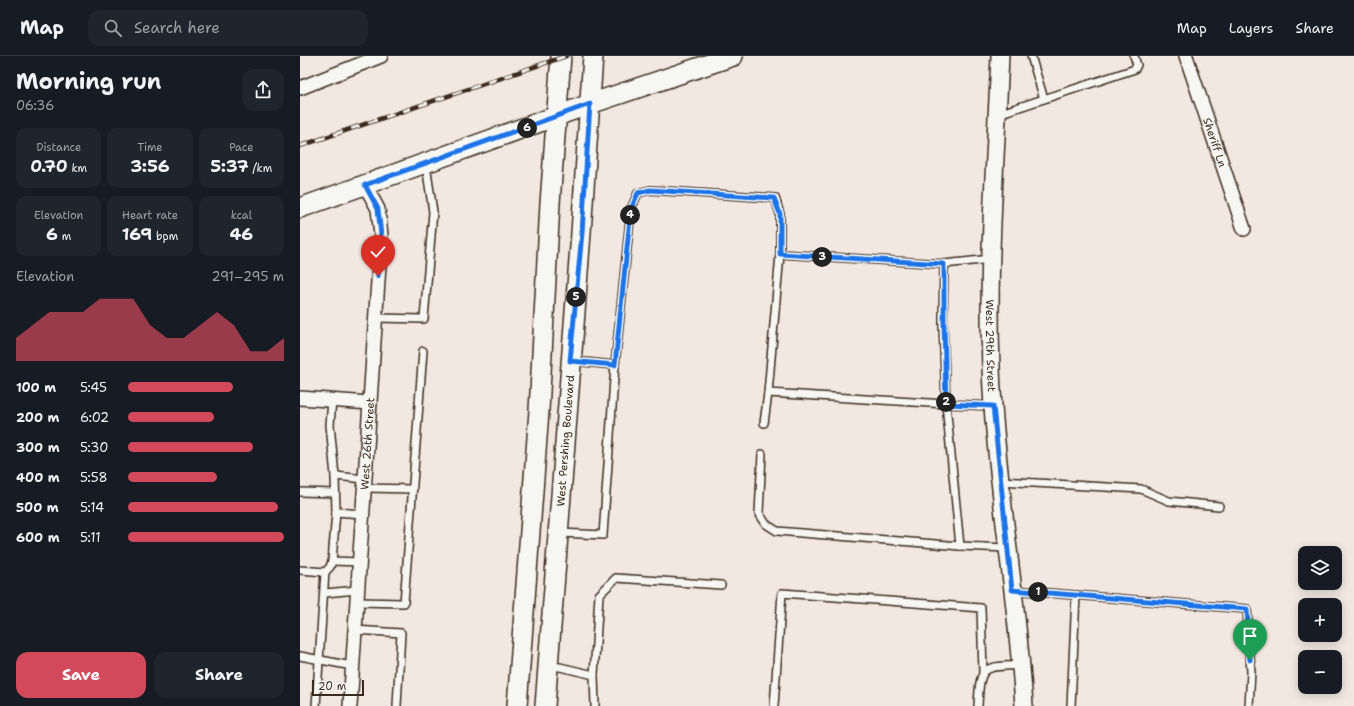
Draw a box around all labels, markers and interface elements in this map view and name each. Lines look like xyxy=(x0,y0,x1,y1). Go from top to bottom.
search box xyxy=(88,10,368,46)
text: Map xyxy=(20,15,64,40)
icon: search xyxy=(102,17,124,39)
text: Search here xyxy=(134,18,220,38)
text: Map xyxy=(1177,19,1207,37)
text: Layers xyxy=(1229,19,1273,37)
text: Share xyxy=(1295,19,1334,37)
text: Morning run xyxy=(16,67,161,96)
button: share xyxy=(242,69,284,111)
text: 06:36 xyxy=(16,97,54,114)
street label: Sheriff Ln xyxy=(1199,116,1230,169)
pin: 6 xyxy=(517,118,537,138)
text: 6 xyxy=(523,120,531,135)
text: Distance xyxy=(36,140,81,155)
text: Time xyxy=(137,140,163,155)
text: Pace xyxy=(229,140,253,155)
text: 0.70 xyxy=(30,155,68,177)
text: 3:56 xyxy=(130,155,170,177)
text: 5:37 xyxy=(210,155,249,177)
text: km xyxy=(68,161,87,176)
text: /km xyxy=(249,161,272,176)
pin: 4 xyxy=(620,205,640,225)
text: 4 xyxy=(626,207,634,222)
text: Elevation xyxy=(34,208,83,223)
text: Heart rate xyxy=(122,208,178,223)
text: kcal xyxy=(231,208,252,223)
text: 6 xyxy=(46,223,58,245)
text: 169 xyxy=(122,223,152,245)
text: 46 xyxy=(229,223,253,245)
text: m xyxy=(58,229,71,244)
text: bpm xyxy=(152,229,178,244)
pin xyxy=(361,235,395,276)
icon: check xyxy=(367,241,389,263)
pin: 3 xyxy=(812,247,832,267)
text: 3 xyxy=(818,249,826,264)
text: Elevation xyxy=(16,268,74,285)
text: 291–295 m xyxy=(211,268,284,285)
pin: 5 xyxy=(566,287,586,307)
text: 5 xyxy=(573,289,579,304)
street label: West 29th Street xyxy=(982,300,999,393)
street label: West Pershing Boulevard xyxy=(553,374,578,507)
text: 100 m xyxy=(16,379,56,396)
text: 5:45 xyxy=(80,379,107,396)
pin: 2 xyxy=(936,392,956,412)
text: 2 xyxy=(942,394,950,409)
street label: West 26th Street xyxy=(357,397,378,490)
text: 200 m xyxy=(16,409,59,426)
text: 6:02 xyxy=(80,409,109,426)
text: 300 m xyxy=(16,439,60,456)
text: 5:30 xyxy=(80,439,108,456)
text: 400 m xyxy=(16,469,60,486)
text: 5:58 xyxy=(80,469,108,486)
text: 500 m xyxy=(16,499,59,516)
text: 5:14 xyxy=(80,499,104,516)
text: 600 m xyxy=(16,529,60,546)
text: 5:11 xyxy=(80,529,101,546)
map controls xyxy=(1298,546,1342,694)
button: layers xyxy=(1298,546,1342,590)
pin: 1 xyxy=(1028,582,1048,602)
text: 1 xyxy=(1035,584,1041,599)
button: + xyxy=(1298,598,1342,642)
pin xyxy=(1233,619,1267,660)
icon: arrive xyxy=(1239,625,1261,647)
button: − xyxy=(1298,650,1342,694)
button: Save xyxy=(16,652,146,698)
button: Share xyxy=(154,652,284,698)
scale bar xyxy=(312,678,364,697)
text: 20 m xyxy=(318,679,346,694)

